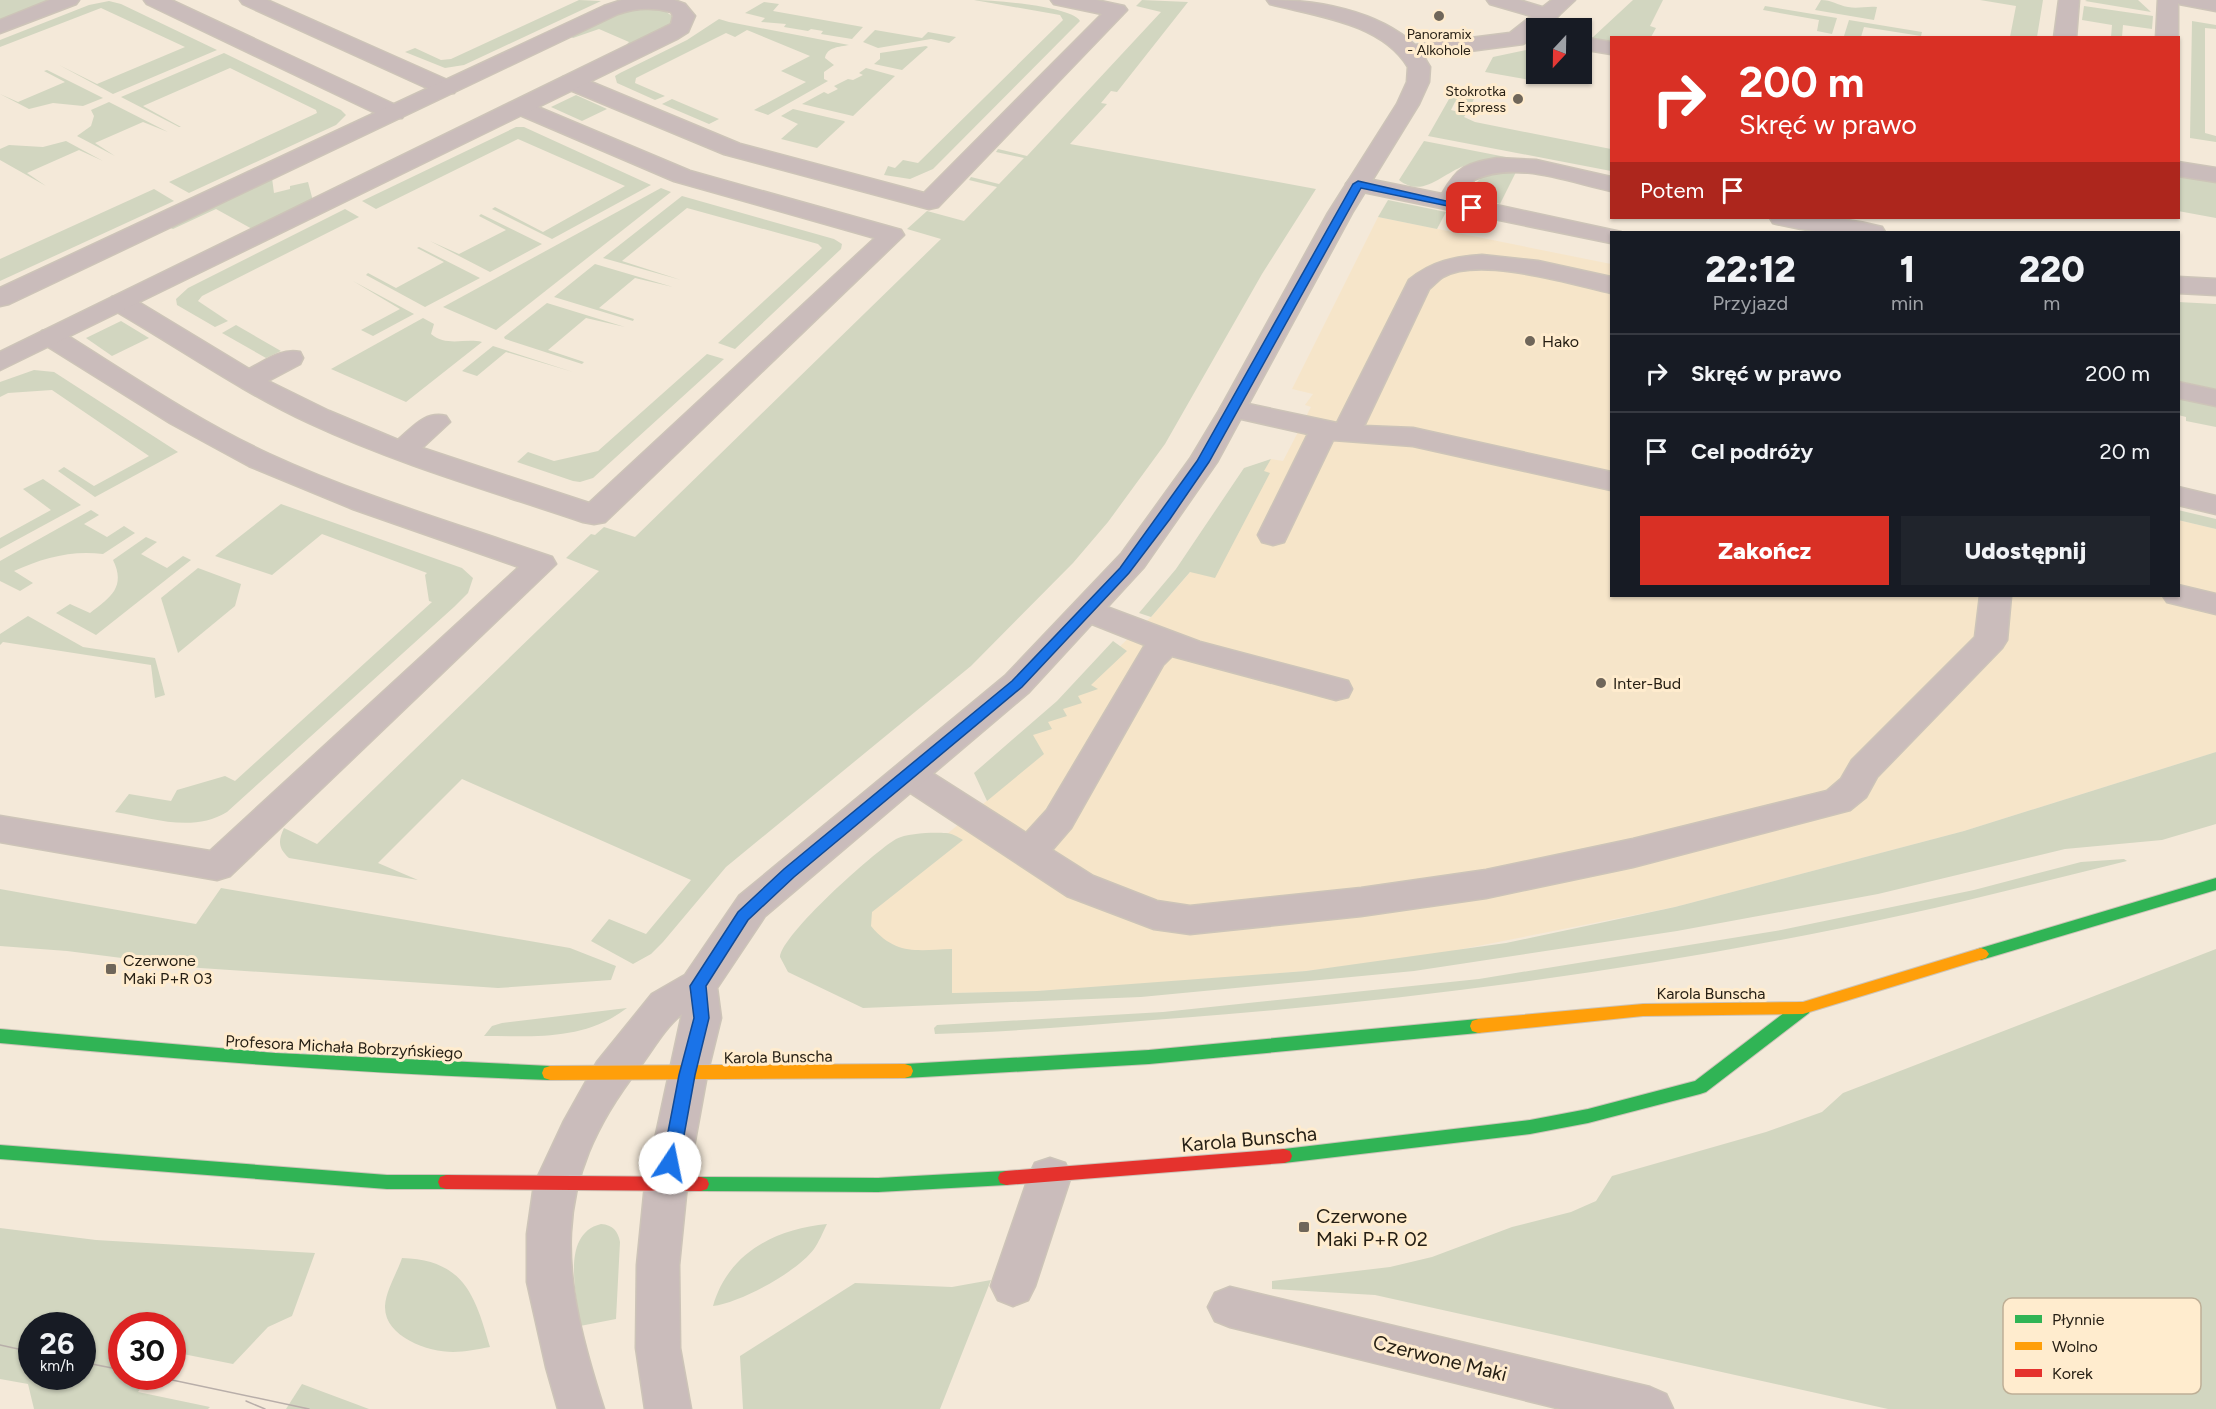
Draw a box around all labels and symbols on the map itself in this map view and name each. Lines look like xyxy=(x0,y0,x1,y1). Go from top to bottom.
marker: Panoramix - Alkohole xyxy=(1432,9,1446,23)
north arrow xyxy=(1526,18,1592,84)
place label: Panoramix - Alkohole xyxy=(1407,26,1472,59)
place label: Stokrotka Express xyxy=(1445,83,1506,116)
marker: Stokrotka Express xyxy=(1511,92,1525,106)
pin xyxy=(1446,182,1497,233)
place label: Hako xyxy=(1542,332,1579,351)
marker: Hako xyxy=(1523,334,1537,348)
place label: Inter-Bud xyxy=(1613,674,1681,693)
marker: Inter-Bud xyxy=(1594,676,1608,690)
place label: Czerwone Maki P+R 03 xyxy=(123,951,212,988)
marker: Czerwone Maki P+R 03 xyxy=(104,962,118,976)
street label: Karola Bunscha xyxy=(1657,984,1765,1003)
street label: Profesora Michała Bobrzyńskiego xyxy=(225,1031,463,1063)
street label: Karola Bunscha xyxy=(723,1047,833,1067)
street label: Karola Bunscha xyxy=(1180,1121,1318,1157)
position arrow xyxy=(638,1131,702,1195)
place label: Czerwone Maki P+R 02 xyxy=(1316,1204,1428,1251)
marker: Czerwone Maki P+R 02 xyxy=(1297,1220,1311,1234)
legend xyxy=(2003,1298,2201,1394)
text: Płynnie xyxy=(2052,1310,2105,1329)
speed limit sign: 30 xyxy=(108,1312,186,1390)
street label: Czerwone Maki xyxy=(1370,1330,1510,1386)
text: Wolno xyxy=(2052,1337,2098,1356)
text: Korek xyxy=(2052,1364,2093,1383)

